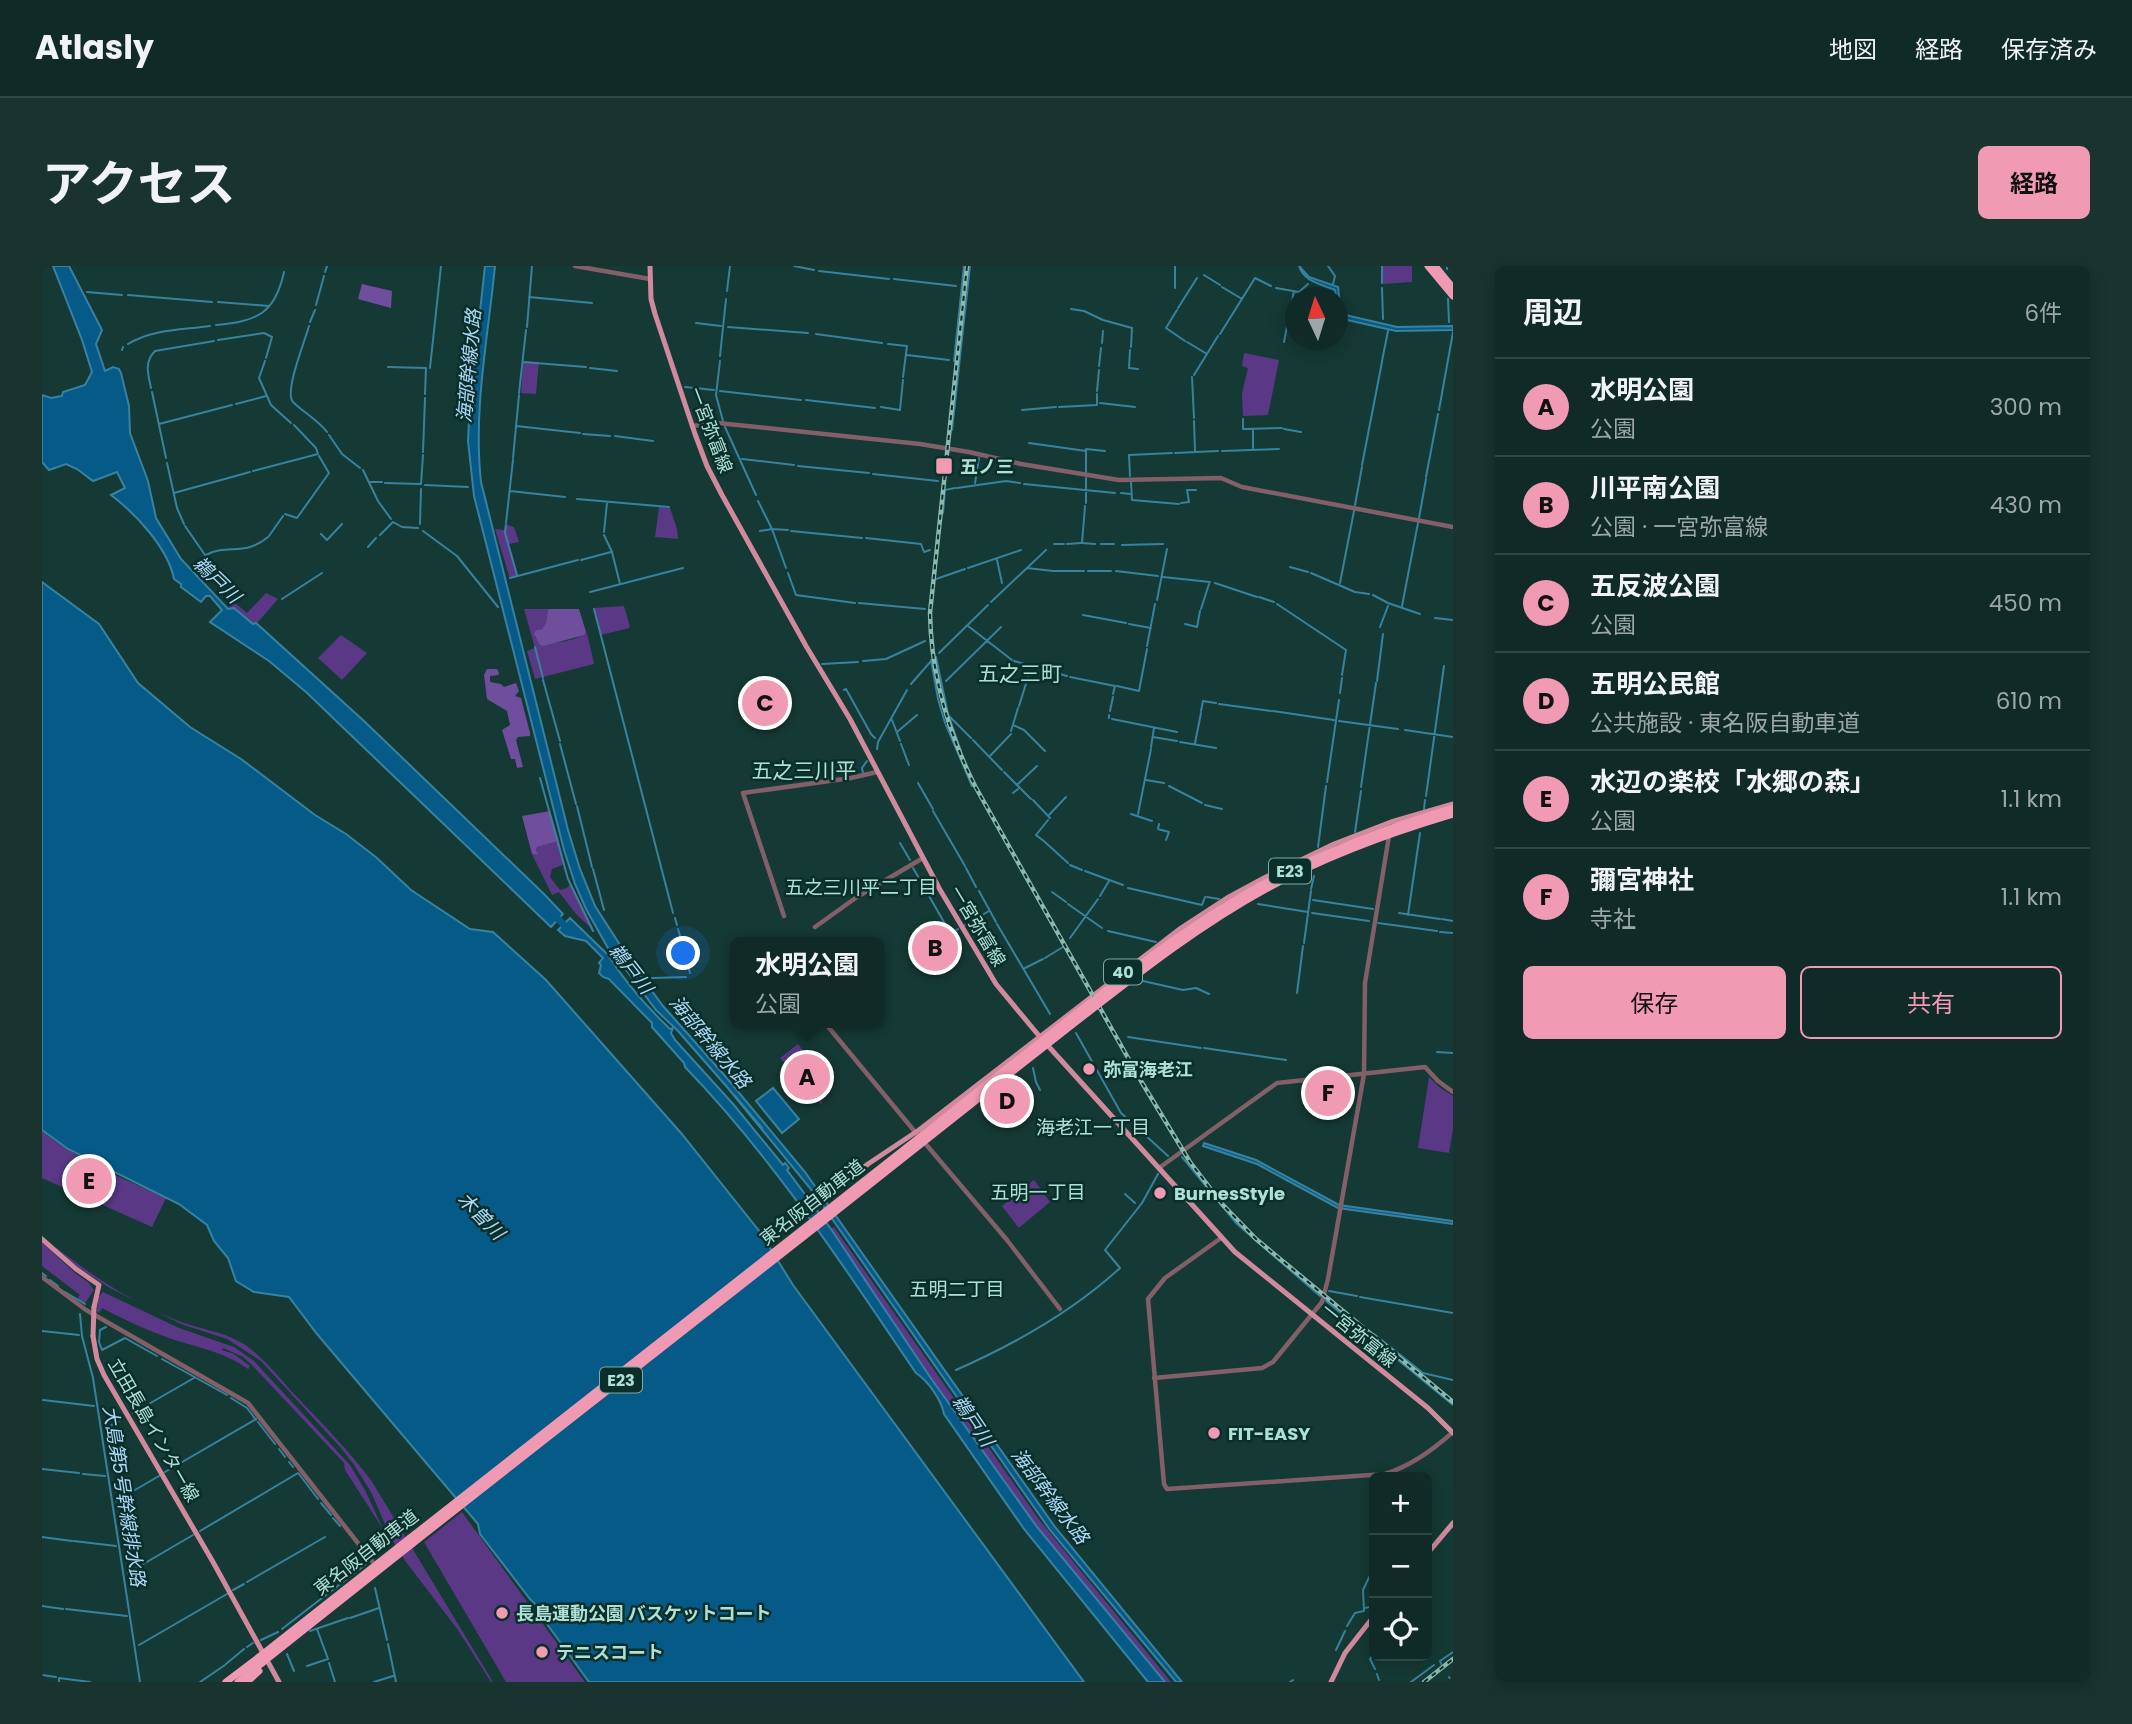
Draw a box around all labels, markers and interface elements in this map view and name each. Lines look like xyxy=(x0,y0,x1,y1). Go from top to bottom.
text: Atlasly xyxy=(35,24,154,71)
text: 地図 xyxy=(1829,33,1877,66)
text: 経路 xyxy=(1915,33,1963,66)
text: 保存済み xyxy=(2001,33,2097,66)
button: 経路 xyxy=(1978,146,2090,219)
text: アクセス xyxy=(42,150,236,218)
north arrow xyxy=(1285,287,1348,350)
text: 周辺 xyxy=(1523,291,1583,334)
text: 6件 xyxy=(2024,297,2062,329)
water label: 海部幹線水路 xyxy=(451,306,488,424)
text: 水明公園 xyxy=(1590,372,1694,408)
street label: 一宮弥富線 xyxy=(683,384,739,476)
text: A xyxy=(1538,391,1554,423)
text: 300 m xyxy=(1990,391,2062,423)
text: 公園 xyxy=(1590,413,1636,445)
place label: 五ノ三 xyxy=(960,454,1014,479)
marker: 五ノ三 xyxy=(934,456,954,476)
text: 川平南公園 xyxy=(1590,470,1720,506)
text: B xyxy=(1538,489,1554,521)
text: 430 m xyxy=(1990,489,2062,521)
text: 公園 · 一宮弥富線 xyxy=(1590,511,1768,543)
water label: 鵜戸川 xyxy=(187,550,248,611)
text: 五反波公園 xyxy=(1590,568,1720,604)
text: C xyxy=(1537,587,1555,619)
text: 450 m xyxy=(1989,587,2062,619)
text: 公園 xyxy=(1590,609,1636,641)
district label: 五之三町 xyxy=(978,659,1062,688)
text: 五明公民館 xyxy=(1590,666,1720,702)
pin: C xyxy=(742,677,788,729)
text: D xyxy=(1538,685,1554,717)
text: 610 m xyxy=(1996,685,2062,717)
text: 公共施設 · 東名阪自動車道 xyxy=(1590,707,1860,739)
district label: 五之三川平 xyxy=(752,756,857,785)
text: 水辺の楽校「水郷の森」 xyxy=(1590,764,1876,800)
text: E xyxy=(1540,783,1552,815)
text: 1.1 km xyxy=(2001,783,2062,815)
text: 公園 xyxy=(1590,805,1636,837)
road number: E23 xyxy=(1269,858,1311,884)
text: 彌宮神社 xyxy=(1590,862,1694,898)
district label: 五之三川平二丁目 xyxy=(785,874,937,901)
street label: 一宮弥富線 xyxy=(944,881,1012,971)
text: F xyxy=(1540,881,1552,913)
text: 1.1 km xyxy=(2001,881,2062,913)
text: 寺社 xyxy=(1590,903,1636,935)
pin: B xyxy=(912,922,958,974)
your location xyxy=(666,936,700,970)
popup xyxy=(730,937,884,1028)
water label: 鵜戸川 xyxy=(603,938,660,1001)
text: 水明公園 xyxy=(755,947,859,983)
road number: 40 xyxy=(1104,960,1142,985)
button: 保存 xyxy=(1523,966,1786,1039)
button: 共有 xyxy=(1800,966,2062,1039)
text: 公園 xyxy=(755,988,801,1020)
water label: 海部幹線水路 xyxy=(663,990,758,1096)
pin: A xyxy=(784,1051,830,1103)
place label: 弥富海老江 xyxy=(1103,1057,1193,1082)
marker: 弥富海老江 xyxy=(1081,1061,1097,1077)
pin: F xyxy=(1305,1067,1351,1119)
pin: D xyxy=(984,1075,1030,1127)
district label: 海老江一丁目 xyxy=(1036,1114,1150,1141)
street label: 東名阪自動車道 xyxy=(755,1153,869,1251)
pin: E xyxy=(66,1155,112,1207)
district label: 五明一丁目 xyxy=(990,1179,1086,1206)
place label: BurnesStyle xyxy=(1174,1181,1285,1206)
marker: BurnesStyle xyxy=(1152,1185,1168,1201)
water label: 木曽川 xyxy=(451,1186,512,1247)
district label: 五明二丁目 xyxy=(909,1276,1005,1303)
street label: 一宮弥富線 xyxy=(1316,1297,1402,1373)
street label: 立田長島インター線 xyxy=(103,1354,205,1506)
road number: E23 xyxy=(600,1368,642,1392)
water label: 鵜戸川 xyxy=(946,1390,1001,1454)
water label: 大島第5号幹線排水路 xyxy=(96,1404,152,1590)
place label: FIT-EASY xyxy=(1228,1421,1310,1446)
marker: FIT-EASY xyxy=(1206,1425,1222,1441)
water label: 海部幹線水路 xyxy=(1005,1442,1096,1551)
map controls xyxy=(1369,1472,1432,1661)
button: + xyxy=(1369,1472,1432,1535)
street label: 東名阪自動車道 xyxy=(309,1503,423,1601)
button: − xyxy=(1369,1535,1432,1598)
button: locate xyxy=(1369,1598,1432,1661)
place label: 長島運動公園 バスケットコート xyxy=(516,1601,772,1626)
marker: 長島運動公園 バスケットコート xyxy=(494,1605,510,1621)
place label: テニスコート xyxy=(556,1640,664,1665)
marker: テニスコート xyxy=(534,1644,550,1660)

